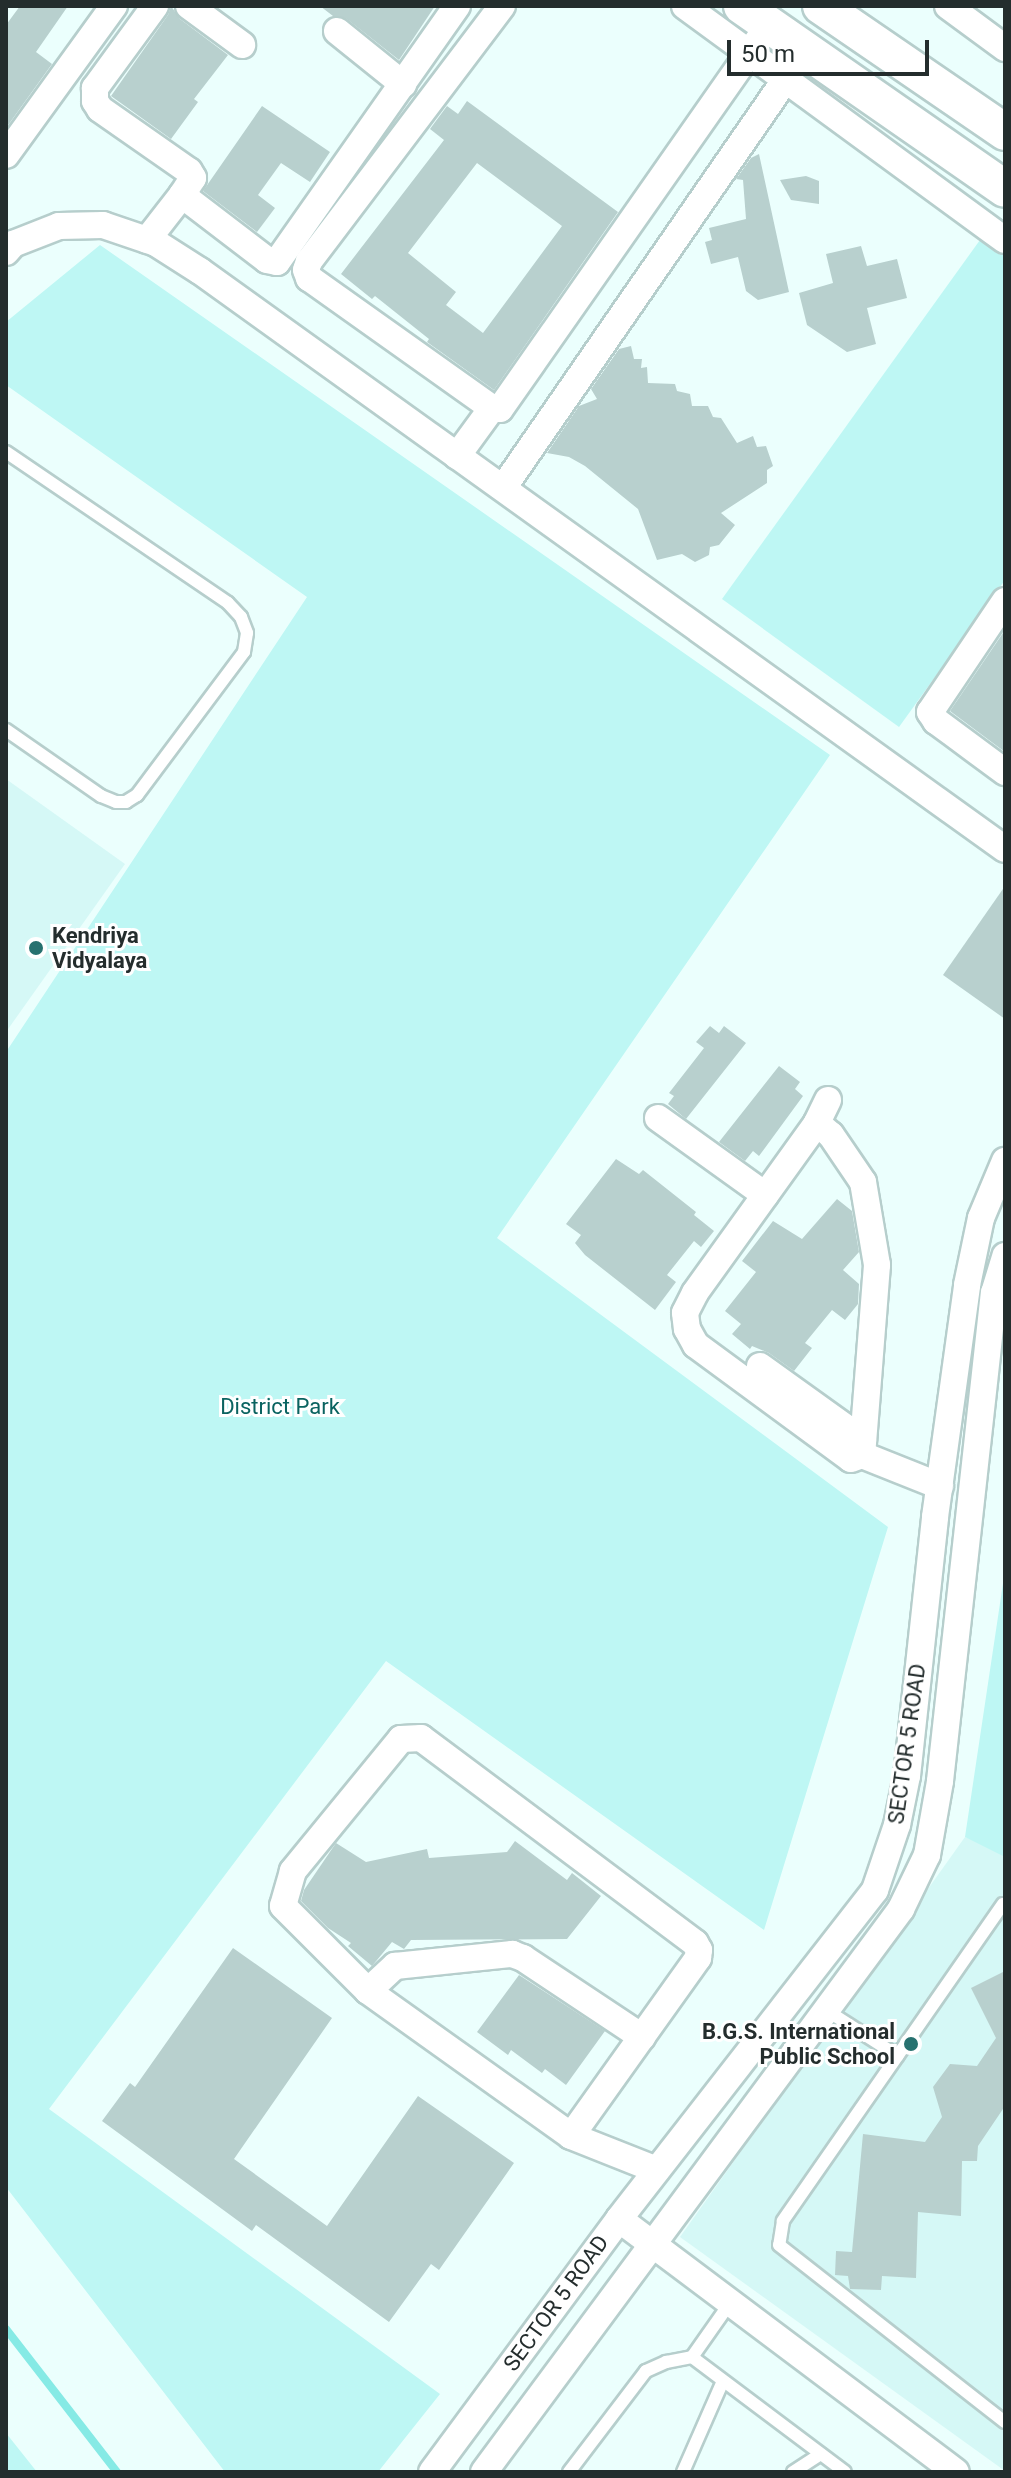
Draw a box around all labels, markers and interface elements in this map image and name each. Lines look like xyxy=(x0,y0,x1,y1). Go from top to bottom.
scale bar xyxy=(731,24,933,74)
text: 50 m xyxy=(741,40,795,68)
place label: Kendriya Vidyalaya xyxy=(52,922,147,974)
marker: Kendriya Vidyalaya xyxy=(27,939,45,957)
park label: District Park xyxy=(220,1394,340,1420)
street label: SECTOR 5 ROAD xyxy=(883,1662,931,1826)
place label: B.G.S. International Public School xyxy=(702,2018,895,2070)
marker: B.G.S. International Public School xyxy=(902,2035,920,2053)
street label: SECTOR 5 ROAD xyxy=(498,2230,614,2376)

